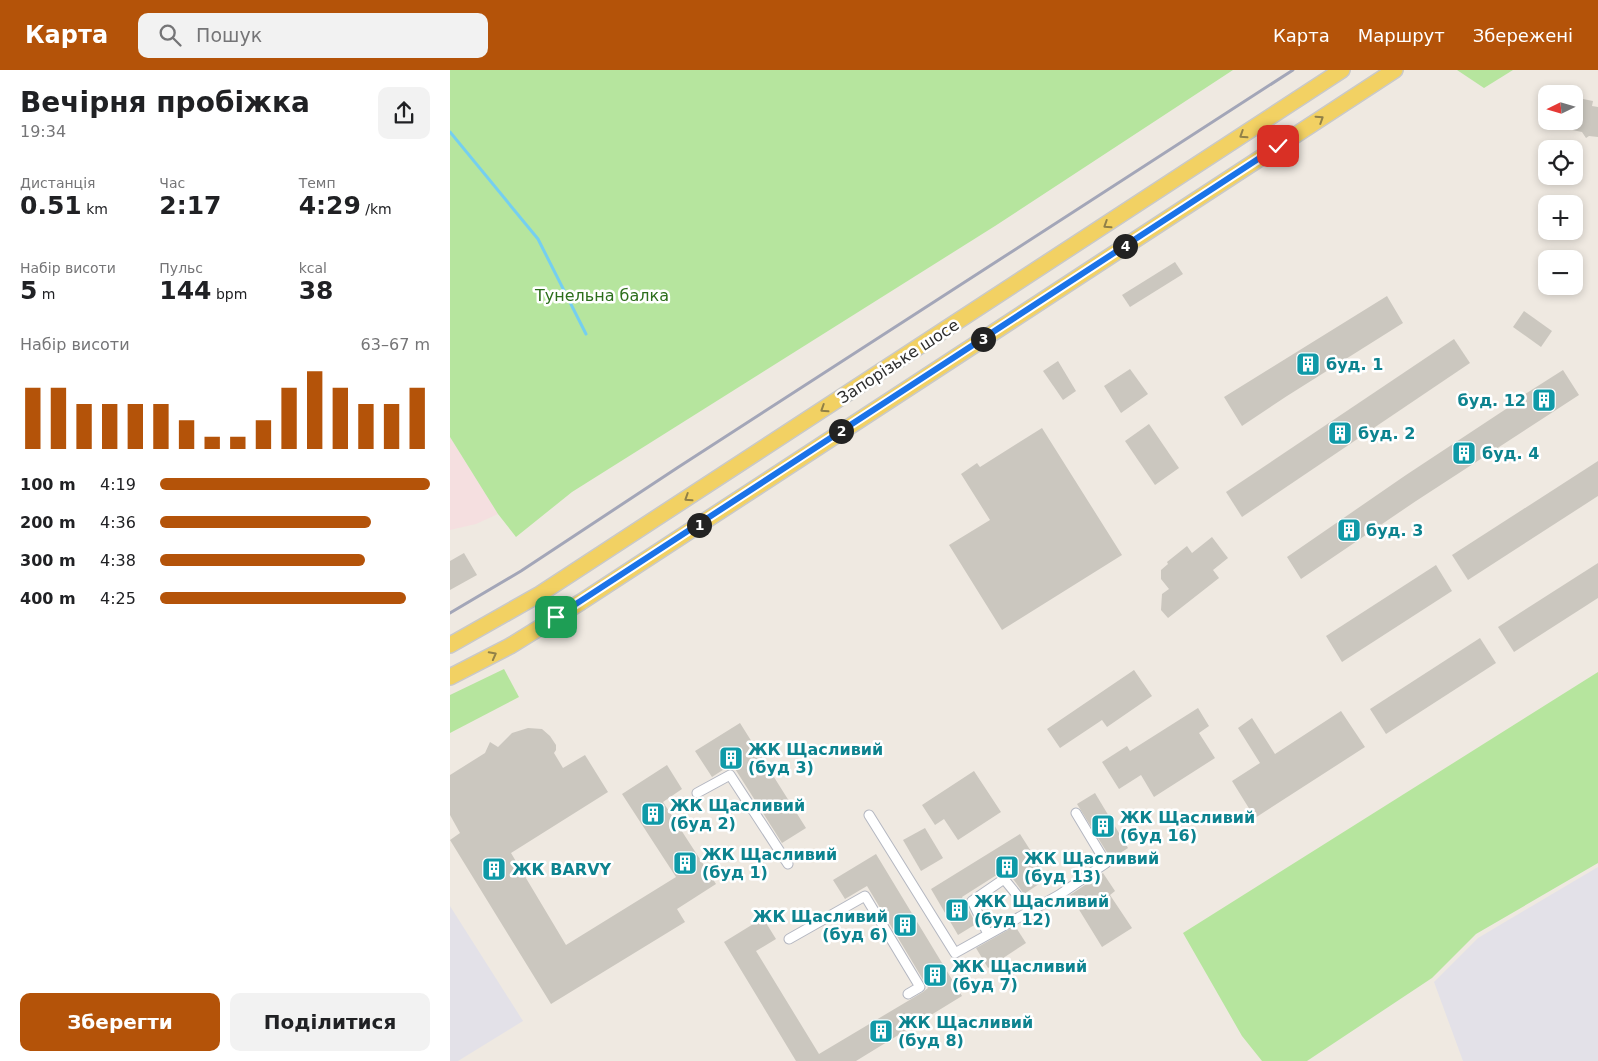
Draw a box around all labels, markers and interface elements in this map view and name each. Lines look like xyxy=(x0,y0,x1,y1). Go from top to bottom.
search box xyxy=(138,13,488,58)
text: Карта xyxy=(25,21,108,49)
icon: search xyxy=(156,21,184,49)
text: Пошук xyxy=(196,24,262,46)
text: Карта xyxy=(1273,25,1330,46)
text: Маршрут xyxy=(1358,25,1445,46)
text: Збережені xyxy=(1473,25,1573,46)
north arrow xyxy=(1538,85,1582,130)
map controls xyxy=(1538,85,1583,295)
text: Вечірня пробіжка xyxy=(20,86,310,119)
button: share xyxy=(378,87,430,139)
one-way arrow xyxy=(1314,116,1324,125)
text: 19:34 xyxy=(20,122,66,141)
pin xyxy=(1257,125,1299,167)
one-way arrow xyxy=(1239,129,1248,138)
icon: check xyxy=(1264,132,1292,160)
button: locate xyxy=(1538,140,1583,185)
text: Дистанція xyxy=(20,175,95,191)
text: Час xyxy=(159,175,185,191)
text: Темп xyxy=(299,175,336,191)
text: 0.51 xyxy=(20,191,82,220)
text: 2:17 xyxy=(159,191,222,220)
text: 4:29 xyxy=(299,191,361,220)
button: + xyxy=(1538,195,1583,240)
text: km xyxy=(82,201,108,217)
text: /km xyxy=(361,201,392,217)
one-way arrow xyxy=(1103,218,1112,228)
pin: 4 xyxy=(1112,234,1138,258)
text: 4 xyxy=(1121,238,1130,254)
button: − xyxy=(1538,250,1583,295)
text: Набір висоти xyxy=(20,260,116,276)
text: Пульс xyxy=(159,260,203,276)
text: kcal xyxy=(299,260,327,276)
text: 5 xyxy=(20,276,37,305)
text: 144 xyxy=(159,276,212,305)
text: 38 xyxy=(299,276,333,305)
text: m xyxy=(37,286,56,302)
text: bpm xyxy=(212,286,247,302)
park label: Тунельна балка xyxy=(534,286,669,305)
street label: Запорізьке шосе xyxy=(834,315,962,408)
pin: 3 xyxy=(970,326,996,352)
text: 3 xyxy=(979,331,988,347)
text: Набір висоти xyxy=(20,335,130,354)
text: 63–67 m xyxy=(361,335,430,354)
building icon: буд. 1 xyxy=(1295,351,1321,377)
place label: буд. 1 xyxy=(1326,355,1383,374)
building icon: буд. 12 xyxy=(1531,387,1557,413)
place label: буд. 12 xyxy=(1458,391,1526,410)
one-way arrow xyxy=(821,403,830,412)
pin: 2 xyxy=(828,418,854,444)
building icon: буд. 2 xyxy=(1327,420,1353,446)
text: 2 xyxy=(837,423,846,439)
place label: буд. 2 xyxy=(1358,424,1415,443)
building icon: буд. 4 xyxy=(1451,440,1477,466)
place label: буд. 4 xyxy=(1482,444,1539,463)
text: 100 m xyxy=(20,475,76,494)
text: 4:19 xyxy=(100,475,136,494)
one-way arrow xyxy=(684,491,693,501)
pin: 1 xyxy=(686,512,712,538)
text: 200 m xyxy=(20,513,76,532)
text: 4:36 xyxy=(100,513,136,532)
text: 1 xyxy=(695,517,704,533)
building icon: буд. 3 xyxy=(1336,517,1362,543)
place label: буд. 3 xyxy=(1366,521,1423,540)
text: 300 m xyxy=(20,551,76,570)
text: 4:38 xyxy=(100,551,136,570)
text: 400 m xyxy=(20,589,76,608)
text: 4:25 xyxy=(100,589,136,608)
pin xyxy=(535,596,577,638)
icon: arrive xyxy=(542,603,570,631)
one-way arrow xyxy=(488,651,497,661)
place label: ЖК Щасливий (буд 3) xyxy=(748,740,883,777)
building icon: ЖК Щасливий (буд 3) xyxy=(718,745,744,771)
place label: ЖК Щасливий (буд 2) xyxy=(670,796,805,833)
building icon: ЖК Щасливий (буд 2) xyxy=(640,801,666,827)
place label: ЖК Щасливий (буд 16) xyxy=(1120,808,1255,845)
building icon: ЖК Щасливий (буд 16) xyxy=(1090,813,1116,839)
place label: ЖК Щасливий (буд 1) xyxy=(702,845,837,882)
place label: ЖК Щасливий (буд 13) xyxy=(1024,849,1159,886)
building icon: ЖК Щасливий (буд 1) xyxy=(672,850,698,876)
building icon: ЖК Щасливий (буд 13) xyxy=(994,854,1020,880)
building icon: ЖК BARVY xyxy=(481,856,507,882)
place label: ЖК BARVY xyxy=(512,860,612,879)
place label: ЖК Щасливий (буд 12) xyxy=(974,892,1109,929)
building icon: ЖК Щасливий (буд 12) xyxy=(944,897,970,923)
place label: ЖК Щасливий (буд 6) xyxy=(753,907,888,944)
building icon: ЖК Щасливий (буд 6) xyxy=(892,912,918,938)
place label: ЖК Щасливий (буд 7) xyxy=(952,957,1087,994)
building icon: ЖК Щасливий (буд 7) xyxy=(922,962,948,988)
button: Зберегти xyxy=(20,993,220,1051)
button: Поділитися xyxy=(230,993,430,1051)
place label: ЖК Щасливий (буд 8) xyxy=(898,1013,1033,1050)
building icon: ЖК Щасливий (буд 8) xyxy=(868,1018,894,1044)

